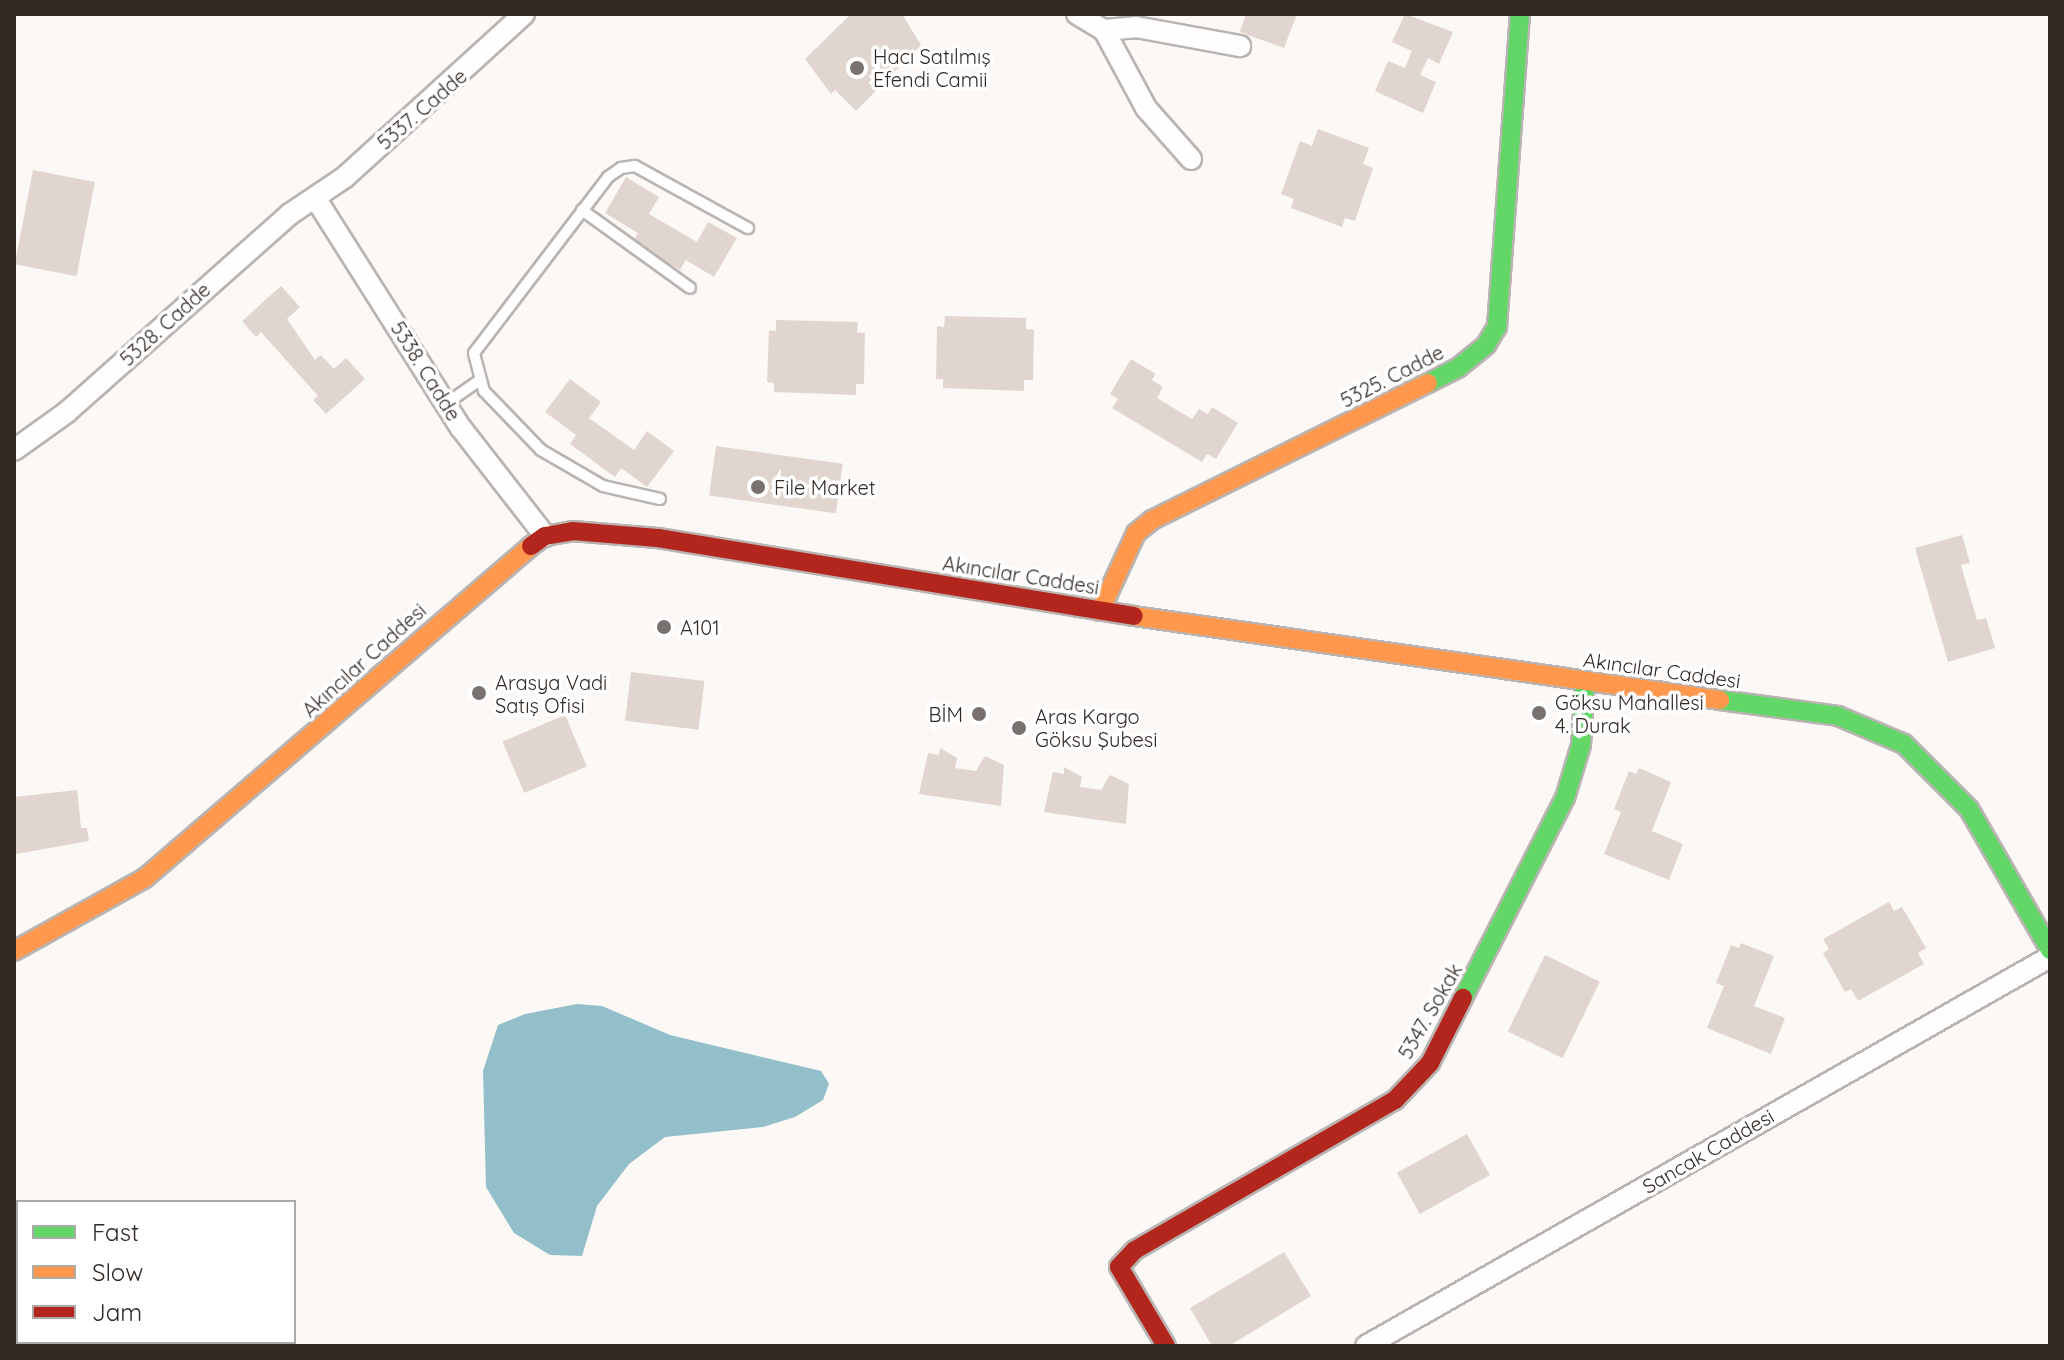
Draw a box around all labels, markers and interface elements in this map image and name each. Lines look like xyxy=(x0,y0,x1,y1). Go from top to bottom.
place label: Hacı Satılmış Efendi Camii xyxy=(873,44,991,91)
marker: Hacı Satılmış Efendi Camii xyxy=(848,59,866,77)
street label: 5337. Cadde xyxy=(372,64,472,154)
street label: 5328. Cadde xyxy=(115,277,215,371)
street label: 5338. Cadde xyxy=(386,317,466,425)
street label: 5325. Cadde xyxy=(1336,340,1448,412)
place label: File Market xyxy=(774,475,875,499)
marker: File Market xyxy=(749,478,767,496)
street label: Akıncılar Caddesi xyxy=(941,551,1101,599)
street label: Akıncılar Caddesi xyxy=(297,598,431,722)
place label: A101 xyxy=(680,615,720,639)
marker: A101 xyxy=(655,618,673,636)
street label: Akıncılar Caddesi xyxy=(1582,647,1742,693)
place label: Arasya Vadi Satış Ofisi xyxy=(495,670,607,717)
marker: Arasya Vadi Satış Ofisi xyxy=(470,684,488,702)
place label: Göksu Mahallesi 4. Durak xyxy=(1555,690,1704,737)
place label: BİM xyxy=(928,702,963,726)
place label: Aras Kargo Göksu Şubesi xyxy=(1035,704,1157,751)
marker: Göksu Mahallesi 4. Durak xyxy=(1530,704,1548,722)
marker: BİM xyxy=(970,705,988,723)
marker: Aras Kargo Göksu Şubesi xyxy=(1010,719,1028,737)
street label: 5347. Sokak xyxy=(1393,959,1467,1063)
street label: Sancak Caddesi xyxy=(1638,1104,1778,1198)
legend xyxy=(16,1200,296,1344)
text: Fast xyxy=(92,1217,139,1247)
text: Slow xyxy=(92,1257,143,1287)
text: Jam xyxy=(92,1297,142,1327)

